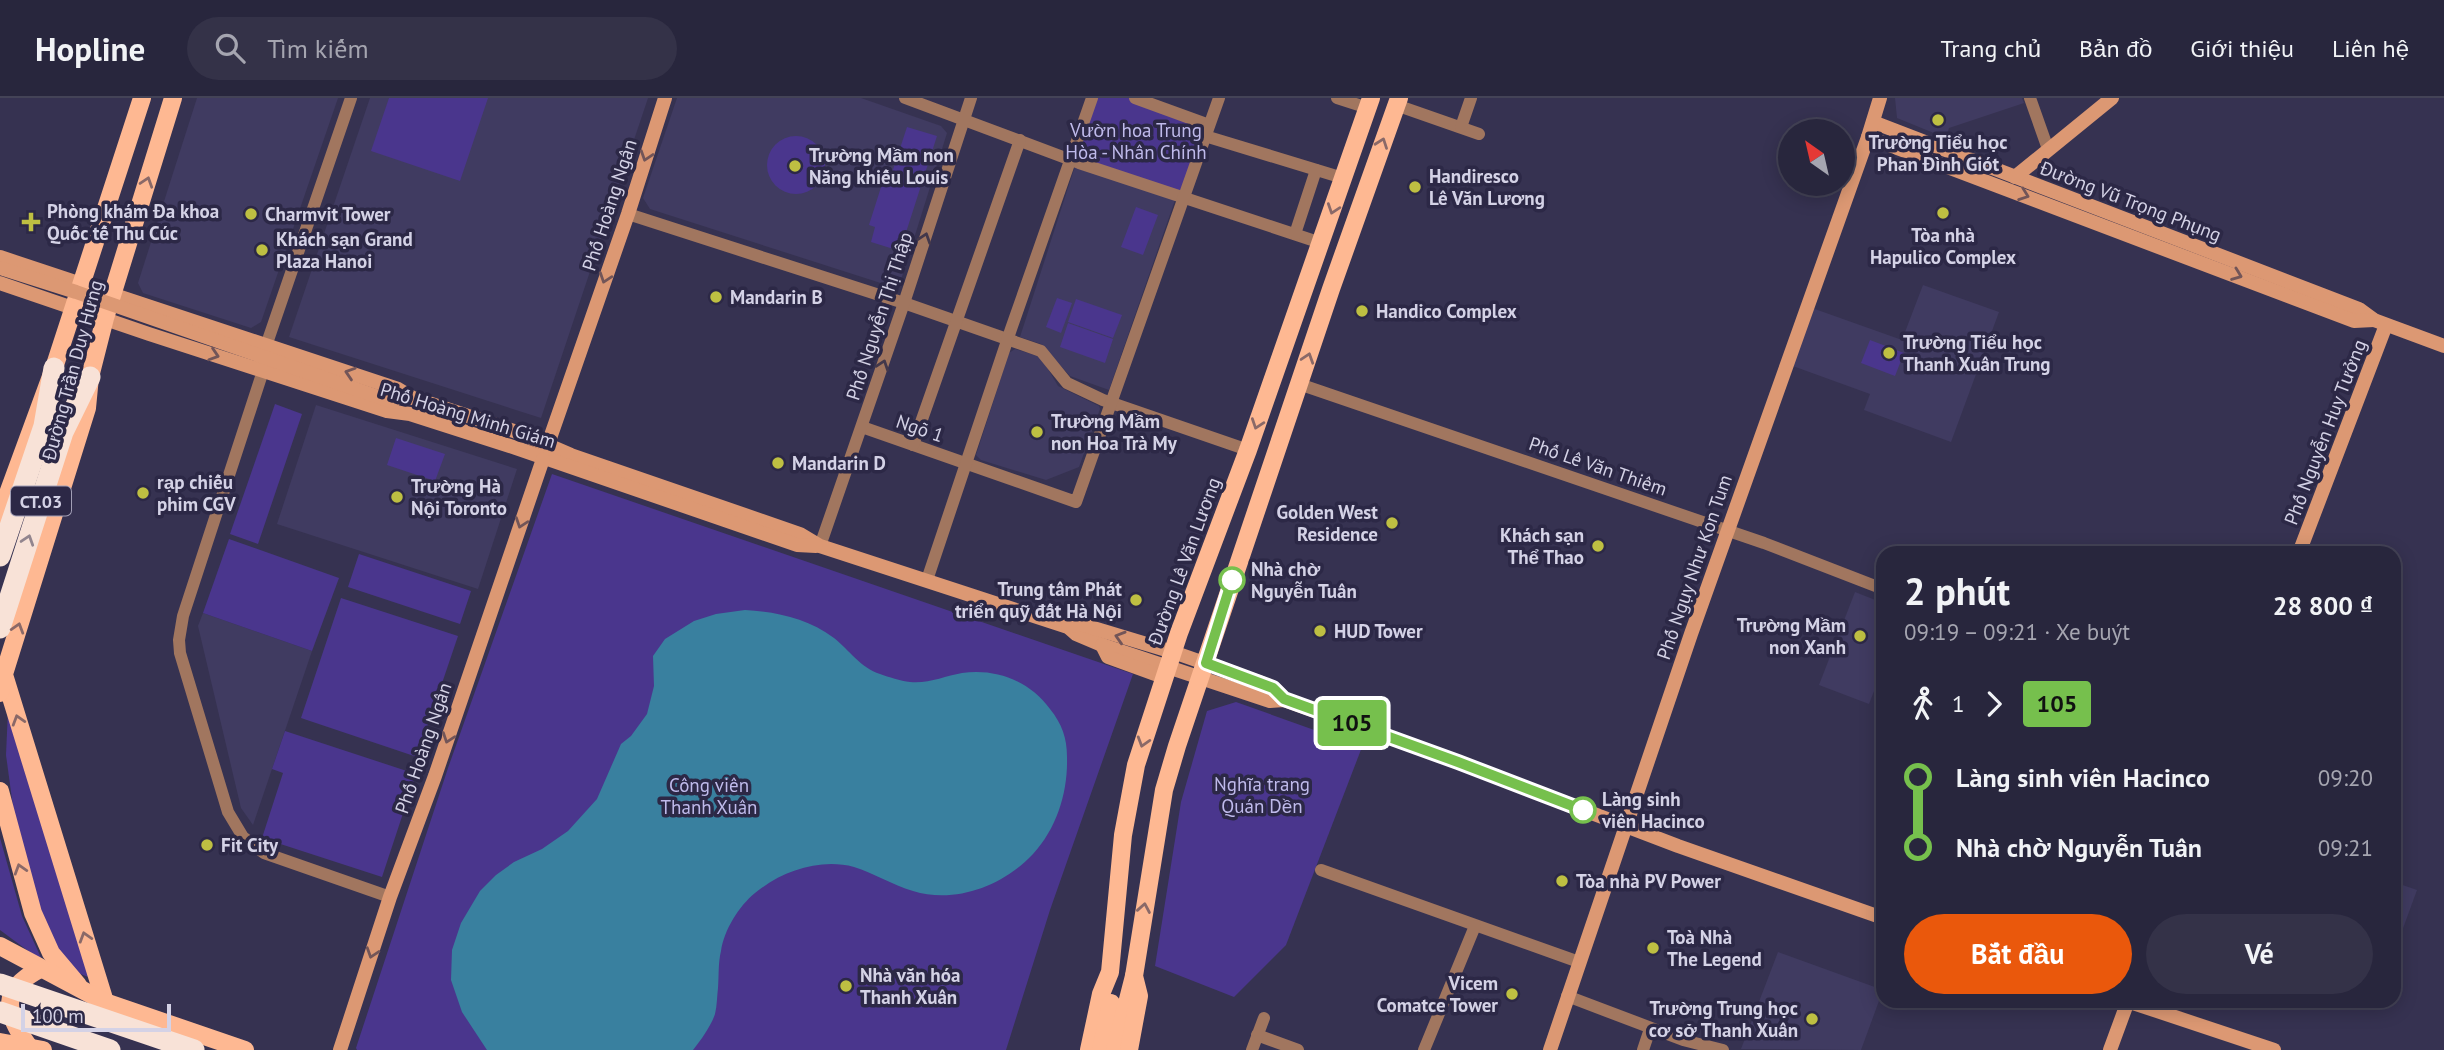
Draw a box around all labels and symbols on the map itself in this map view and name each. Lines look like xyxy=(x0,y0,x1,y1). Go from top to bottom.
marker: Trường Tiểu học Phan Đình Giót xyxy=(1930,112,1946,128)
park label: Vườn hoa Trung Hòa - Nhân Chính xyxy=(1065,118,1207,164)
north arrow xyxy=(1778,119,1855,196)
place label: Trường Tiểu học Phan Đình Giót xyxy=(1868,130,2008,176)
street label: Phố Hoàng Ngân xyxy=(576,136,642,274)
one-way arrow xyxy=(1374,138,1388,150)
place label: Trường Mầm non Năng khiếu Louis xyxy=(809,143,954,189)
one-way arrow xyxy=(640,149,654,161)
street label: Đường Vũ Trọng Phụng xyxy=(2036,155,2225,247)
marker: Trường Mầm non Năng khiếu Louis xyxy=(787,158,803,174)
place label: Handiresco Lê Văn Lương xyxy=(1429,164,1545,210)
one-way arrow xyxy=(139,177,154,189)
marker: Handiresco Lê Văn Lương xyxy=(1407,179,1423,195)
one-way arrow xyxy=(2018,186,2030,200)
place label: Phòng khám Đa khoa Quốc tế Thu Cúc xyxy=(47,199,219,245)
place label: Charmvit Tower xyxy=(265,202,391,226)
one-way arrow xyxy=(1327,202,1341,214)
marker: Tòa nhà Hapulico Complex xyxy=(1935,205,1951,221)
marker: Charmvit Tower xyxy=(243,206,259,222)
marker: Phòng khám Đa khoa Quốc tế Thu Cúc xyxy=(21,212,41,232)
place label: Tòa nhà Hapulico Complex xyxy=(1870,223,2016,269)
place label: Khách sạn Grand Plaza Hanoi xyxy=(276,227,413,273)
street label: Phố Nguyễn Thị Thập xyxy=(841,229,917,403)
one-way arrow xyxy=(917,233,931,245)
marker: Khách sạn Grand Plaza Hanoi xyxy=(254,242,270,258)
one-way arrow xyxy=(2230,267,2242,281)
one-way arrow xyxy=(599,271,613,283)
street label: Đường Trần Duy Hưng xyxy=(36,277,108,464)
place label: Mandarin B xyxy=(730,285,823,309)
marker: Mandarin B xyxy=(708,289,724,305)
place label: Handico Complex xyxy=(1376,299,1517,323)
marker: Handico Complex xyxy=(1354,303,1370,319)
place label: Trường Tiểu học Thanh Xuân Trung xyxy=(1903,330,2051,376)
street label: Phố Nguyễn Huy Tưởng xyxy=(2279,336,2371,528)
marker: Trường Tiểu học Thanh Xuân Trung xyxy=(1881,345,1897,361)
one-way arrow xyxy=(207,347,220,361)
one-way arrow xyxy=(1300,352,1314,365)
one-way arrow xyxy=(875,360,889,372)
one-way arrow xyxy=(344,367,356,382)
street label: Phố Hoàng Minh Giám xyxy=(378,377,558,453)
street label: Ngõ 1 xyxy=(893,409,947,447)
place label: Trường Mầm non Hoa Trà My xyxy=(1051,409,1178,455)
one-way arrow xyxy=(1251,417,1265,429)
marker: Trường Mầm non Hoa Trà My xyxy=(1029,424,1045,440)
street label: Phố Lê Văn Thiêm xyxy=(1526,431,1670,501)
place label: Mandarin D xyxy=(792,451,886,475)
marker: Mandarin D xyxy=(770,455,786,471)
place label: rạp chiếu phim CGV xyxy=(157,470,236,516)
street label: Phố Ngụy Như Kon Tum xyxy=(1651,471,1737,663)
place label: Trường Hà Nội Toronto xyxy=(411,474,507,520)
street label: Đường Lê Văn Lương xyxy=(1142,474,1225,649)
marker: rạp chiếu phim CGV xyxy=(135,485,151,501)
road number: CT.03 xyxy=(11,486,71,516)
marker: Trường Hà Nội Toronto xyxy=(389,489,405,505)
place label: Golden West Residence xyxy=(1276,500,1378,546)
marker: Golden West Residence xyxy=(1384,515,1400,531)
one-way arrow xyxy=(515,516,529,529)
place label: Khách sạn Thể Thao xyxy=(1500,523,1584,569)
one-way arrow xyxy=(20,534,35,546)
marker: Khách sạn Thể Thao xyxy=(1590,538,1606,554)
place label: Nhà chờ Nguyễn Tuân xyxy=(1251,557,1357,603)
marker: Nhà chờ Nguyễn Tuân xyxy=(1219,567,1245,593)
place label: Trung tâm Phát triển quỹ đất Hà Nội xyxy=(955,577,1122,623)
marker: Trung tâm Phát triển quỹ đất Hà Nội xyxy=(1128,592,1144,608)
place label: Trường Mầm non Xanh xyxy=(1737,613,1846,659)
place label: HUD Tower xyxy=(1334,619,1423,643)
one-way arrow xyxy=(10,622,24,634)
marker: HUD Tower xyxy=(1312,623,1328,639)
marker: Trường Mầm non Xanh xyxy=(1852,628,1868,644)
one-way arrow xyxy=(1115,630,1127,645)
street label: Phố Hoàng Ngân xyxy=(389,679,457,817)
line badge: 105 xyxy=(1312,700,1392,746)
one-way arrow xyxy=(11,714,26,726)
one-way arrow xyxy=(442,732,456,744)
one-way arrow xyxy=(1136,736,1151,748)
park label: Nghĩa trang Quán Dền xyxy=(1214,772,1310,818)
park label: Công viên Thanh Xuân xyxy=(661,773,757,819)
place label: Làng sinh viên Hacinco xyxy=(1601,787,1705,833)
marker: Làng sinh viên Hacinco xyxy=(1570,797,1596,823)
place label: Fit City xyxy=(221,833,279,857)
marker: Fit City xyxy=(199,837,215,853)
one-way arrow xyxy=(14,863,29,875)
place label: Tòa nhà PV Power xyxy=(1576,869,1721,893)
marker: Tòa nhà PV Power xyxy=(1554,873,1570,889)
one-way arrow xyxy=(1136,902,1151,914)
place label: Toà Nhà The Legend xyxy=(1667,925,1762,971)
one-way arrow xyxy=(78,931,93,943)
marker: Toà Nhà The Legend xyxy=(1645,940,1661,956)
one-way arrow xyxy=(366,946,380,959)
place label: Nhà văn hóa Thanh Xuân xyxy=(860,963,960,1009)
place label: Vicem Comatce Tower xyxy=(1377,971,1498,1017)
marker: Nhà văn hóa Thanh Xuân xyxy=(838,978,854,994)
marker: Vicem Comatce Tower xyxy=(1504,986,1520,1002)
place label: Trường Trung học cơ sở Thanh Xuân xyxy=(1649,996,1798,1042)
scale bar xyxy=(21,1001,172,1033)
marker: Trường Trung học cơ sở Thanh Xuân xyxy=(1804,1011,1820,1027)

